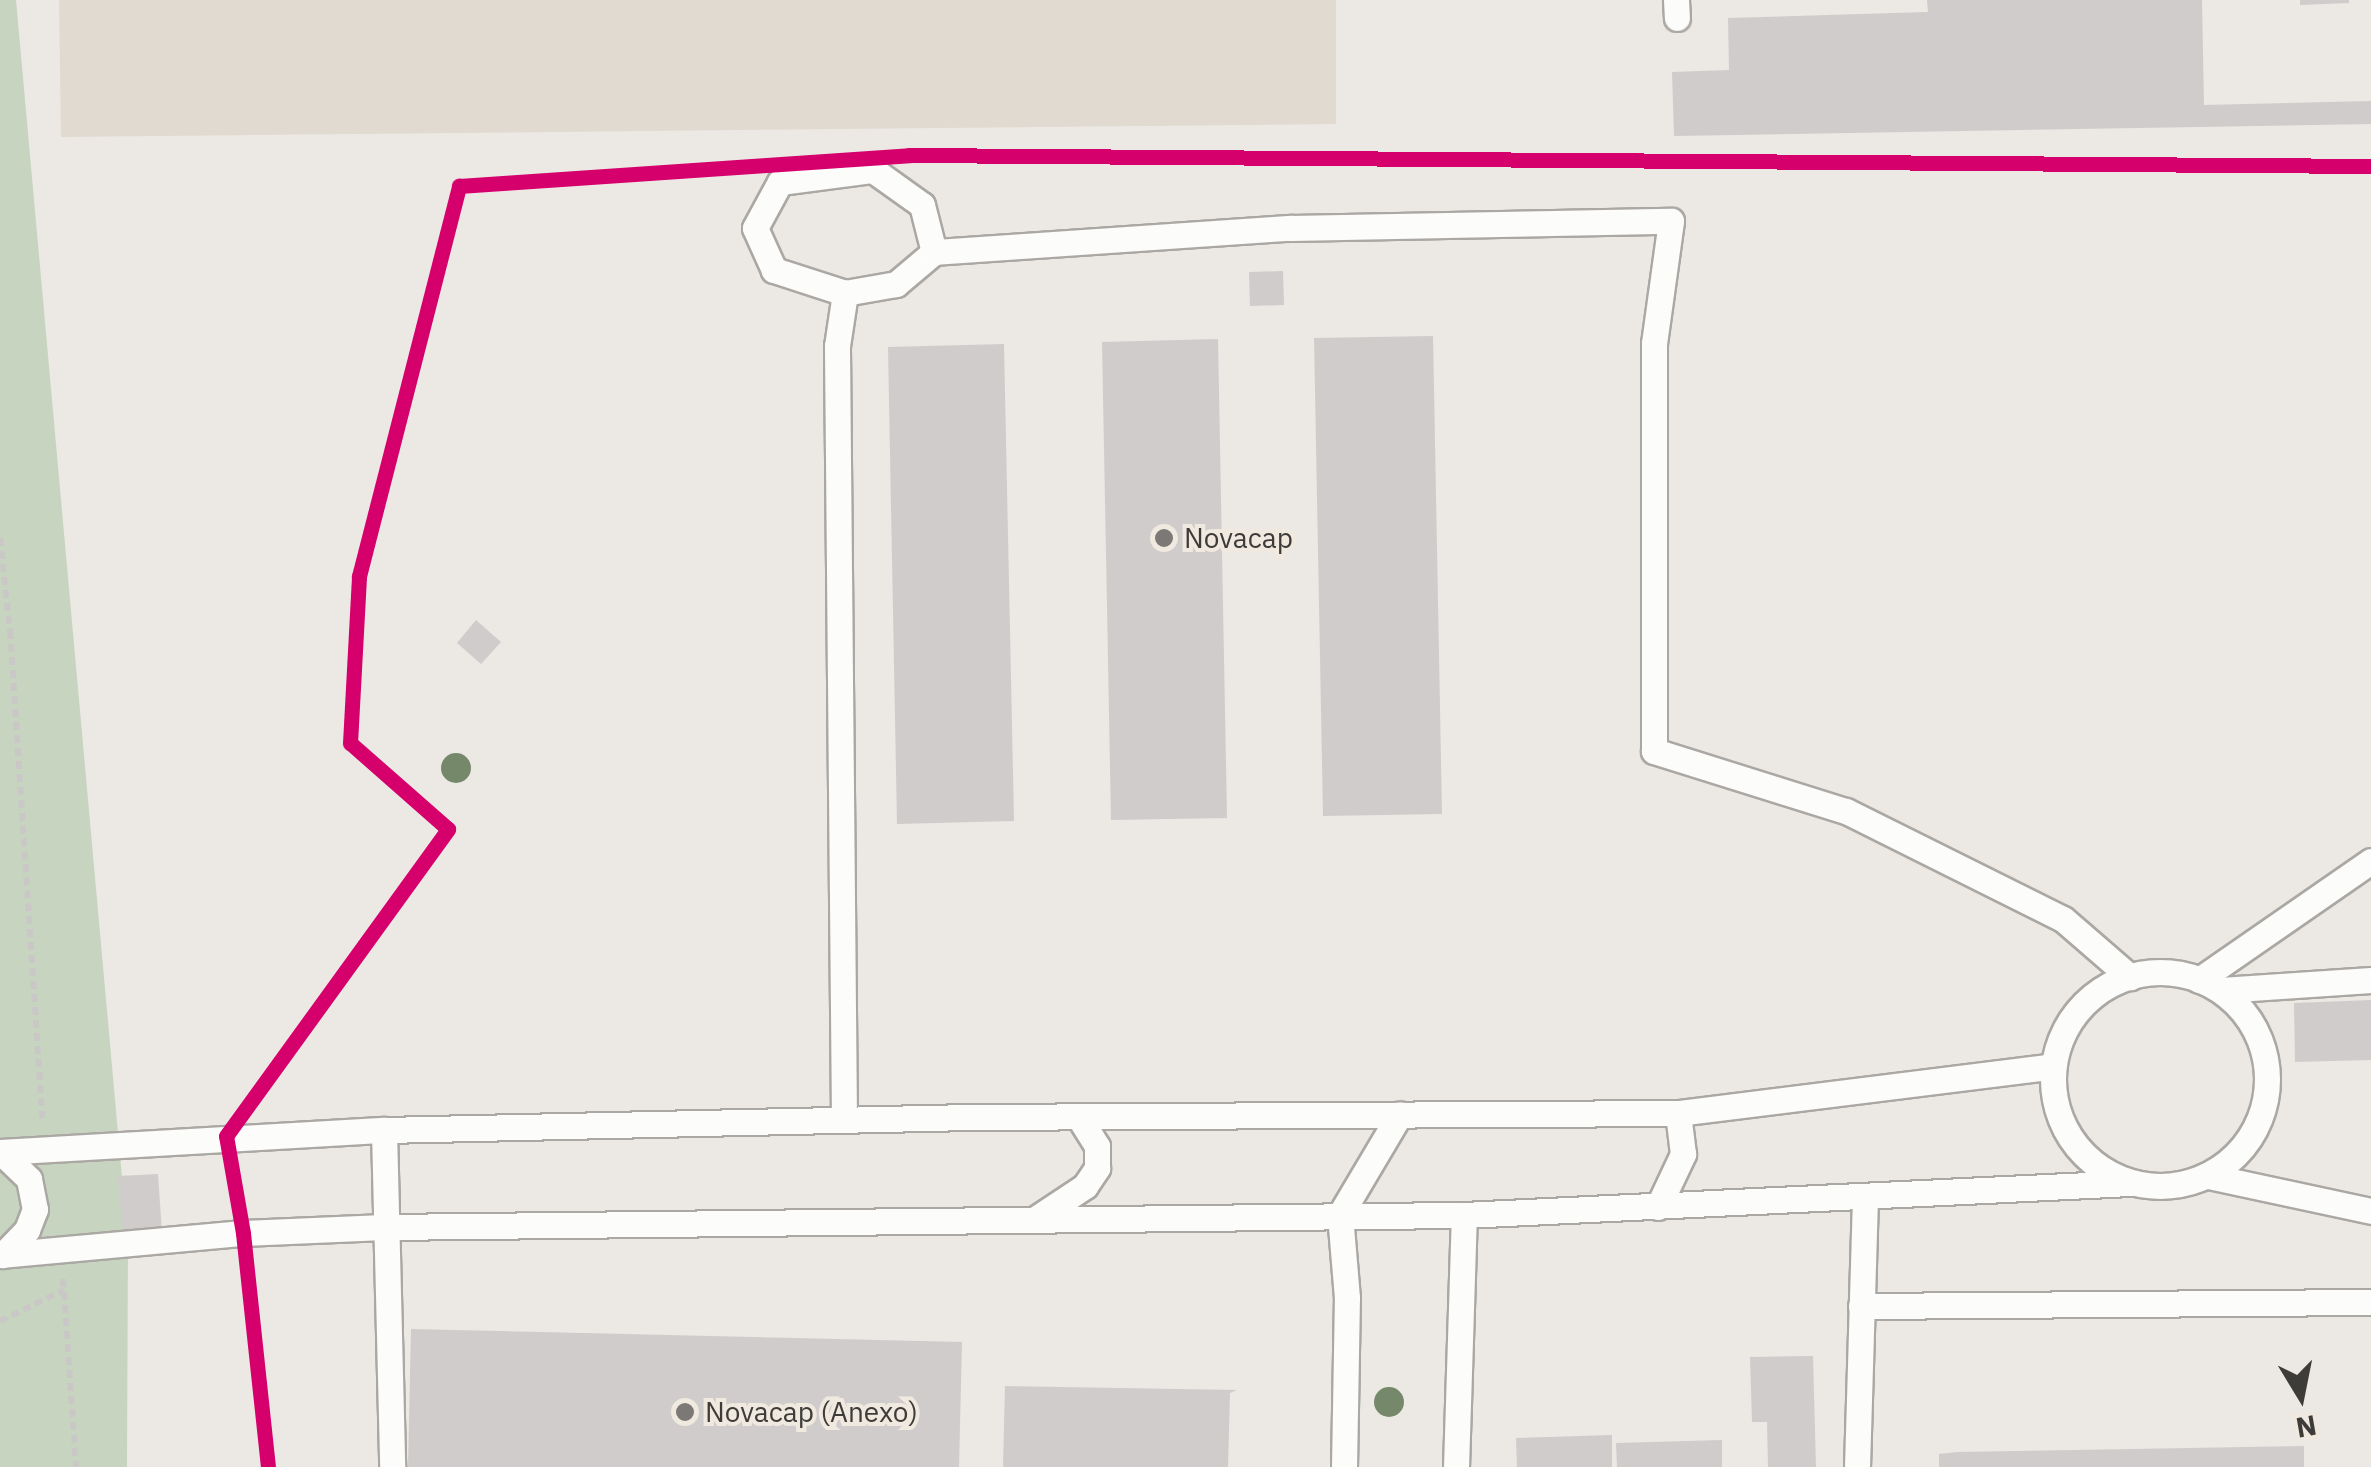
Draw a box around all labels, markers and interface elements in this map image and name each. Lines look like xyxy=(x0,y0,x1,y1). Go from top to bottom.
place label: Novacap xyxy=(1184,521,1293,555)
marker: Novacap xyxy=(1153,527,1175,549)
north arrow xyxy=(2251,1347,2351,1447)
place label: Novacap (Anexo) xyxy=(705,1395,918,1429)
marker: Novacap (Anexo) xyxy=(674,1401,696,1423)
text: N xyxy=(2293,1407,2319,1447)

